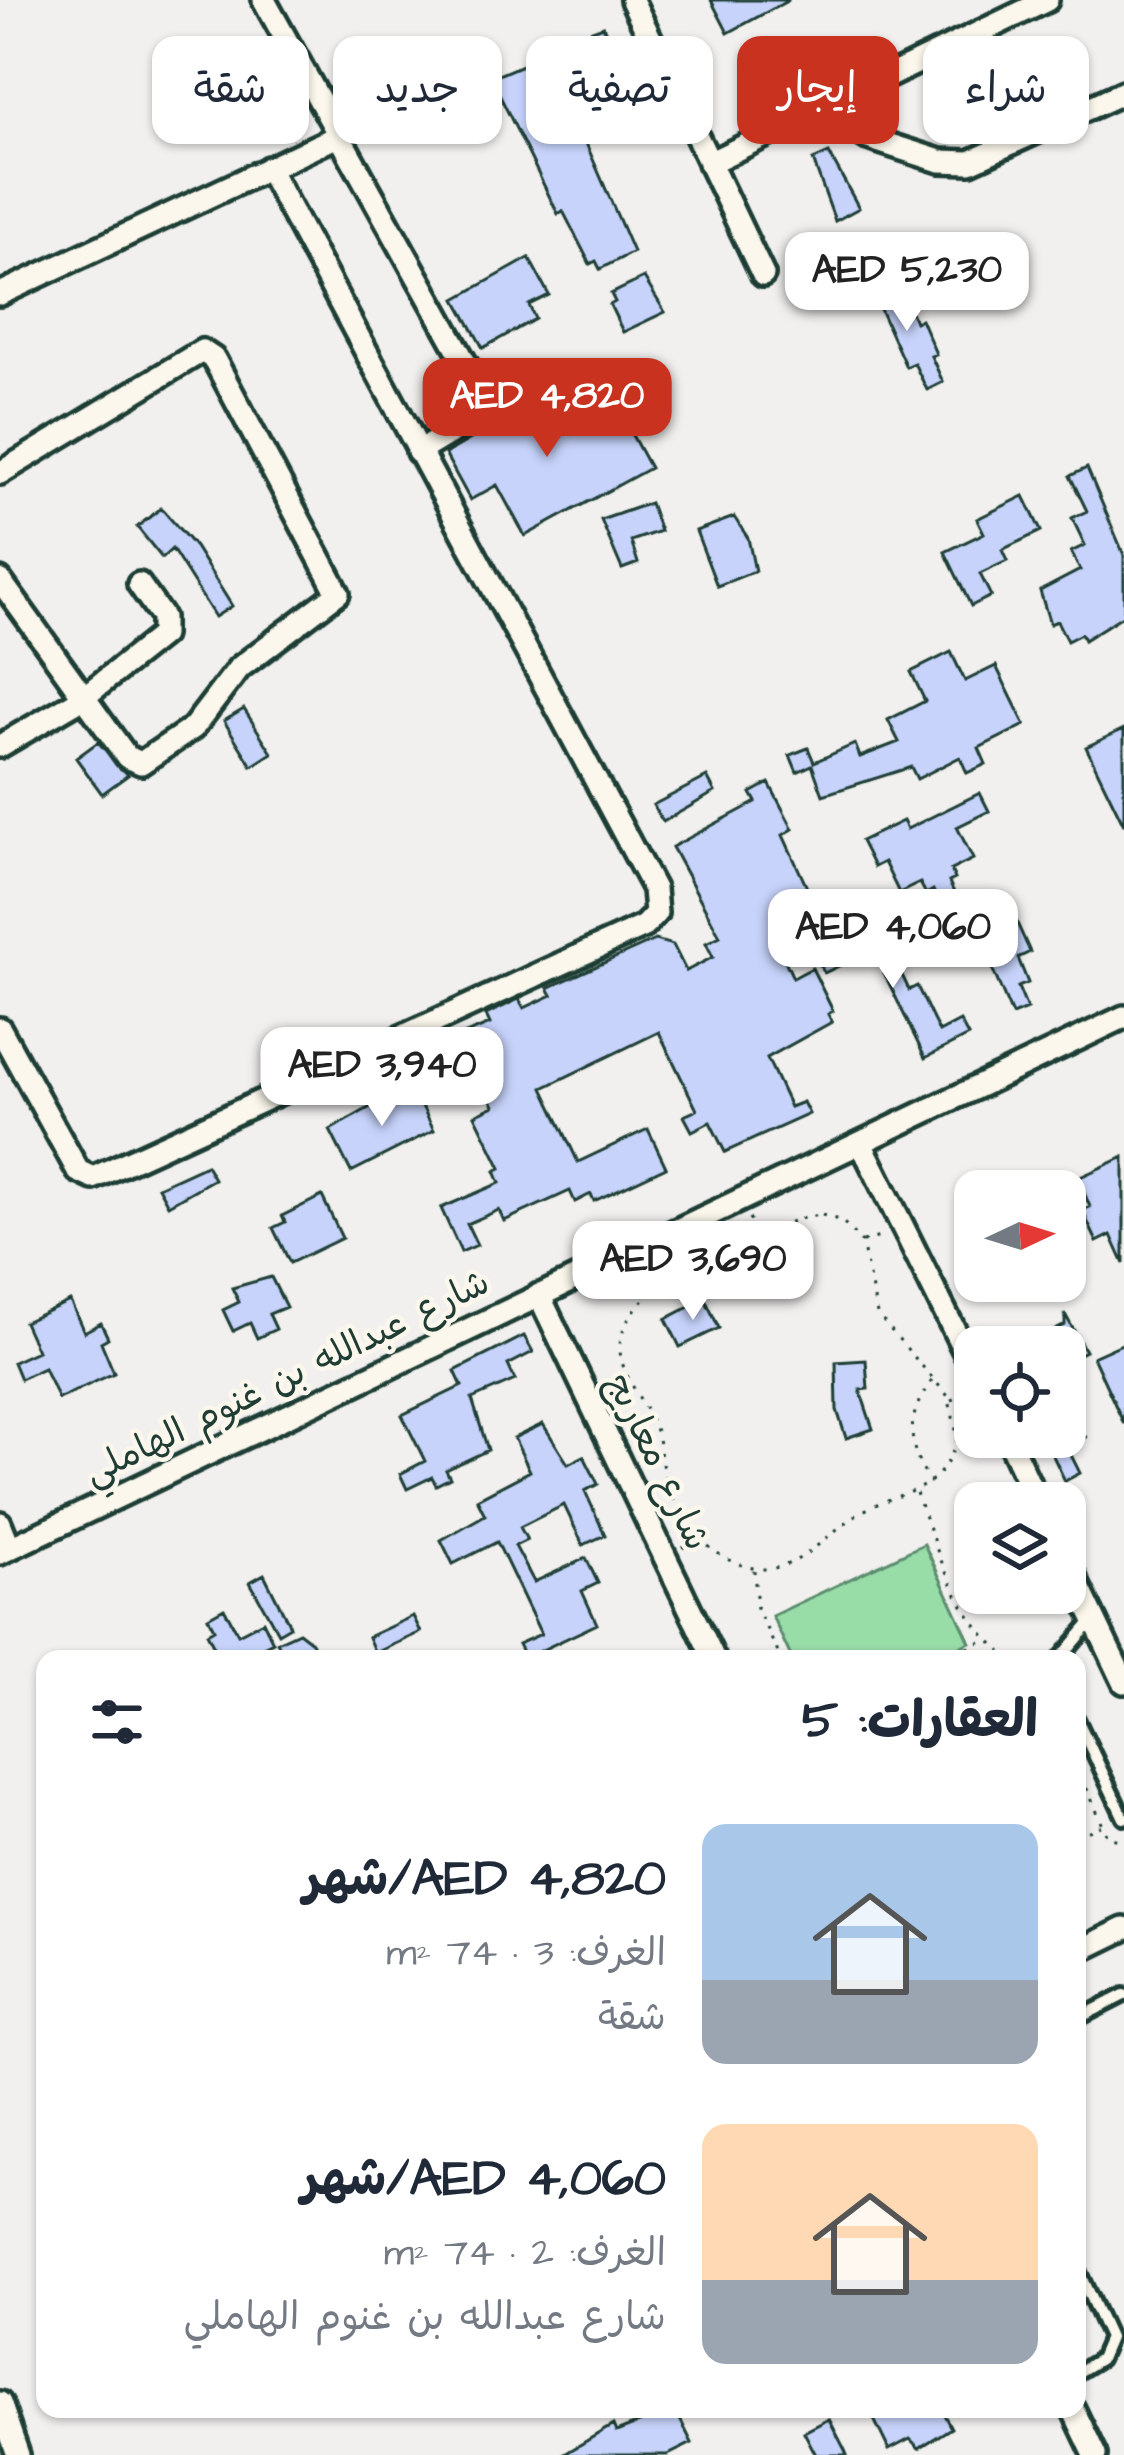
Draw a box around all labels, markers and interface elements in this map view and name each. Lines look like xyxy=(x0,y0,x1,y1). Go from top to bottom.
chip: شقة xyxy=(152,36,309,144)
chip: جديد xyxy=(333,36,502,144)
chip: تصفية xyxy=(526,36,713,144)
chip: إيجار xyxy=(737,36,899,144)
chip: شراء xyxy=(923,36,1089,144)
pin: AED 5,230 xyxy=(770,232,1044,334)
text: AED 5,230 xyxy=(812,244,1002,298)
pin: AED 4,820 xyxy=(410,358,684,460)
text: AED 4,820 xyxy=(450,370,644,424)
pin: AED 4,060 xyxy=(756,889,1030,991)
text: AED 4,060 xyxy=(795,901,991,955)
pin: AED 3,940 xyxy=(245,1027,519,1129)
text: AED 3,940 xyxy=(287,1039,477,1093)
north arrow xyxy=(954,1170,1086,1302)
map controls xyxy=(954,1170,1086,1614)
pin: AED 3,690 xyxy=(556,1221,830,1323)
text: AED 3,690 xyxy=(599,1233,787,1287)
street label: شارع عبدالله بن غنوم الهاملي xyxy=(76,1257,500,1502)
button: locate xyxy=(954,1326,1086,1458)
street label: شارع معاريج xyxy=(592,1365,722,1559)
button: layers xyxy=(954,1482,1086,1614)
text: العقارات: 5 xyxy=(802,1686,1038,1757)
icon: filters xyxy=(84,1689,150,1755)
text: AED 4,820/شهر xyxy=(303,1844,666,1915)
icon: home xyxy=(798,1872,942,2016)
text: الغرف: 3 · 74 m² xyxy=(386,1927,666,1981)
text: شقة xyxy=(598,1991,666,2045)
text: AED 4,060/شهر xyxy=(302,2144,666,2215)
icon: home xyxy=(798,2172,942,2316)
text: الغرف: 2 · 74 m² xyxy=(384,2227,666,2281)
text: شارع عبدالله بن غنوم الهاملي xyxy=(183,2291,666,2345)

